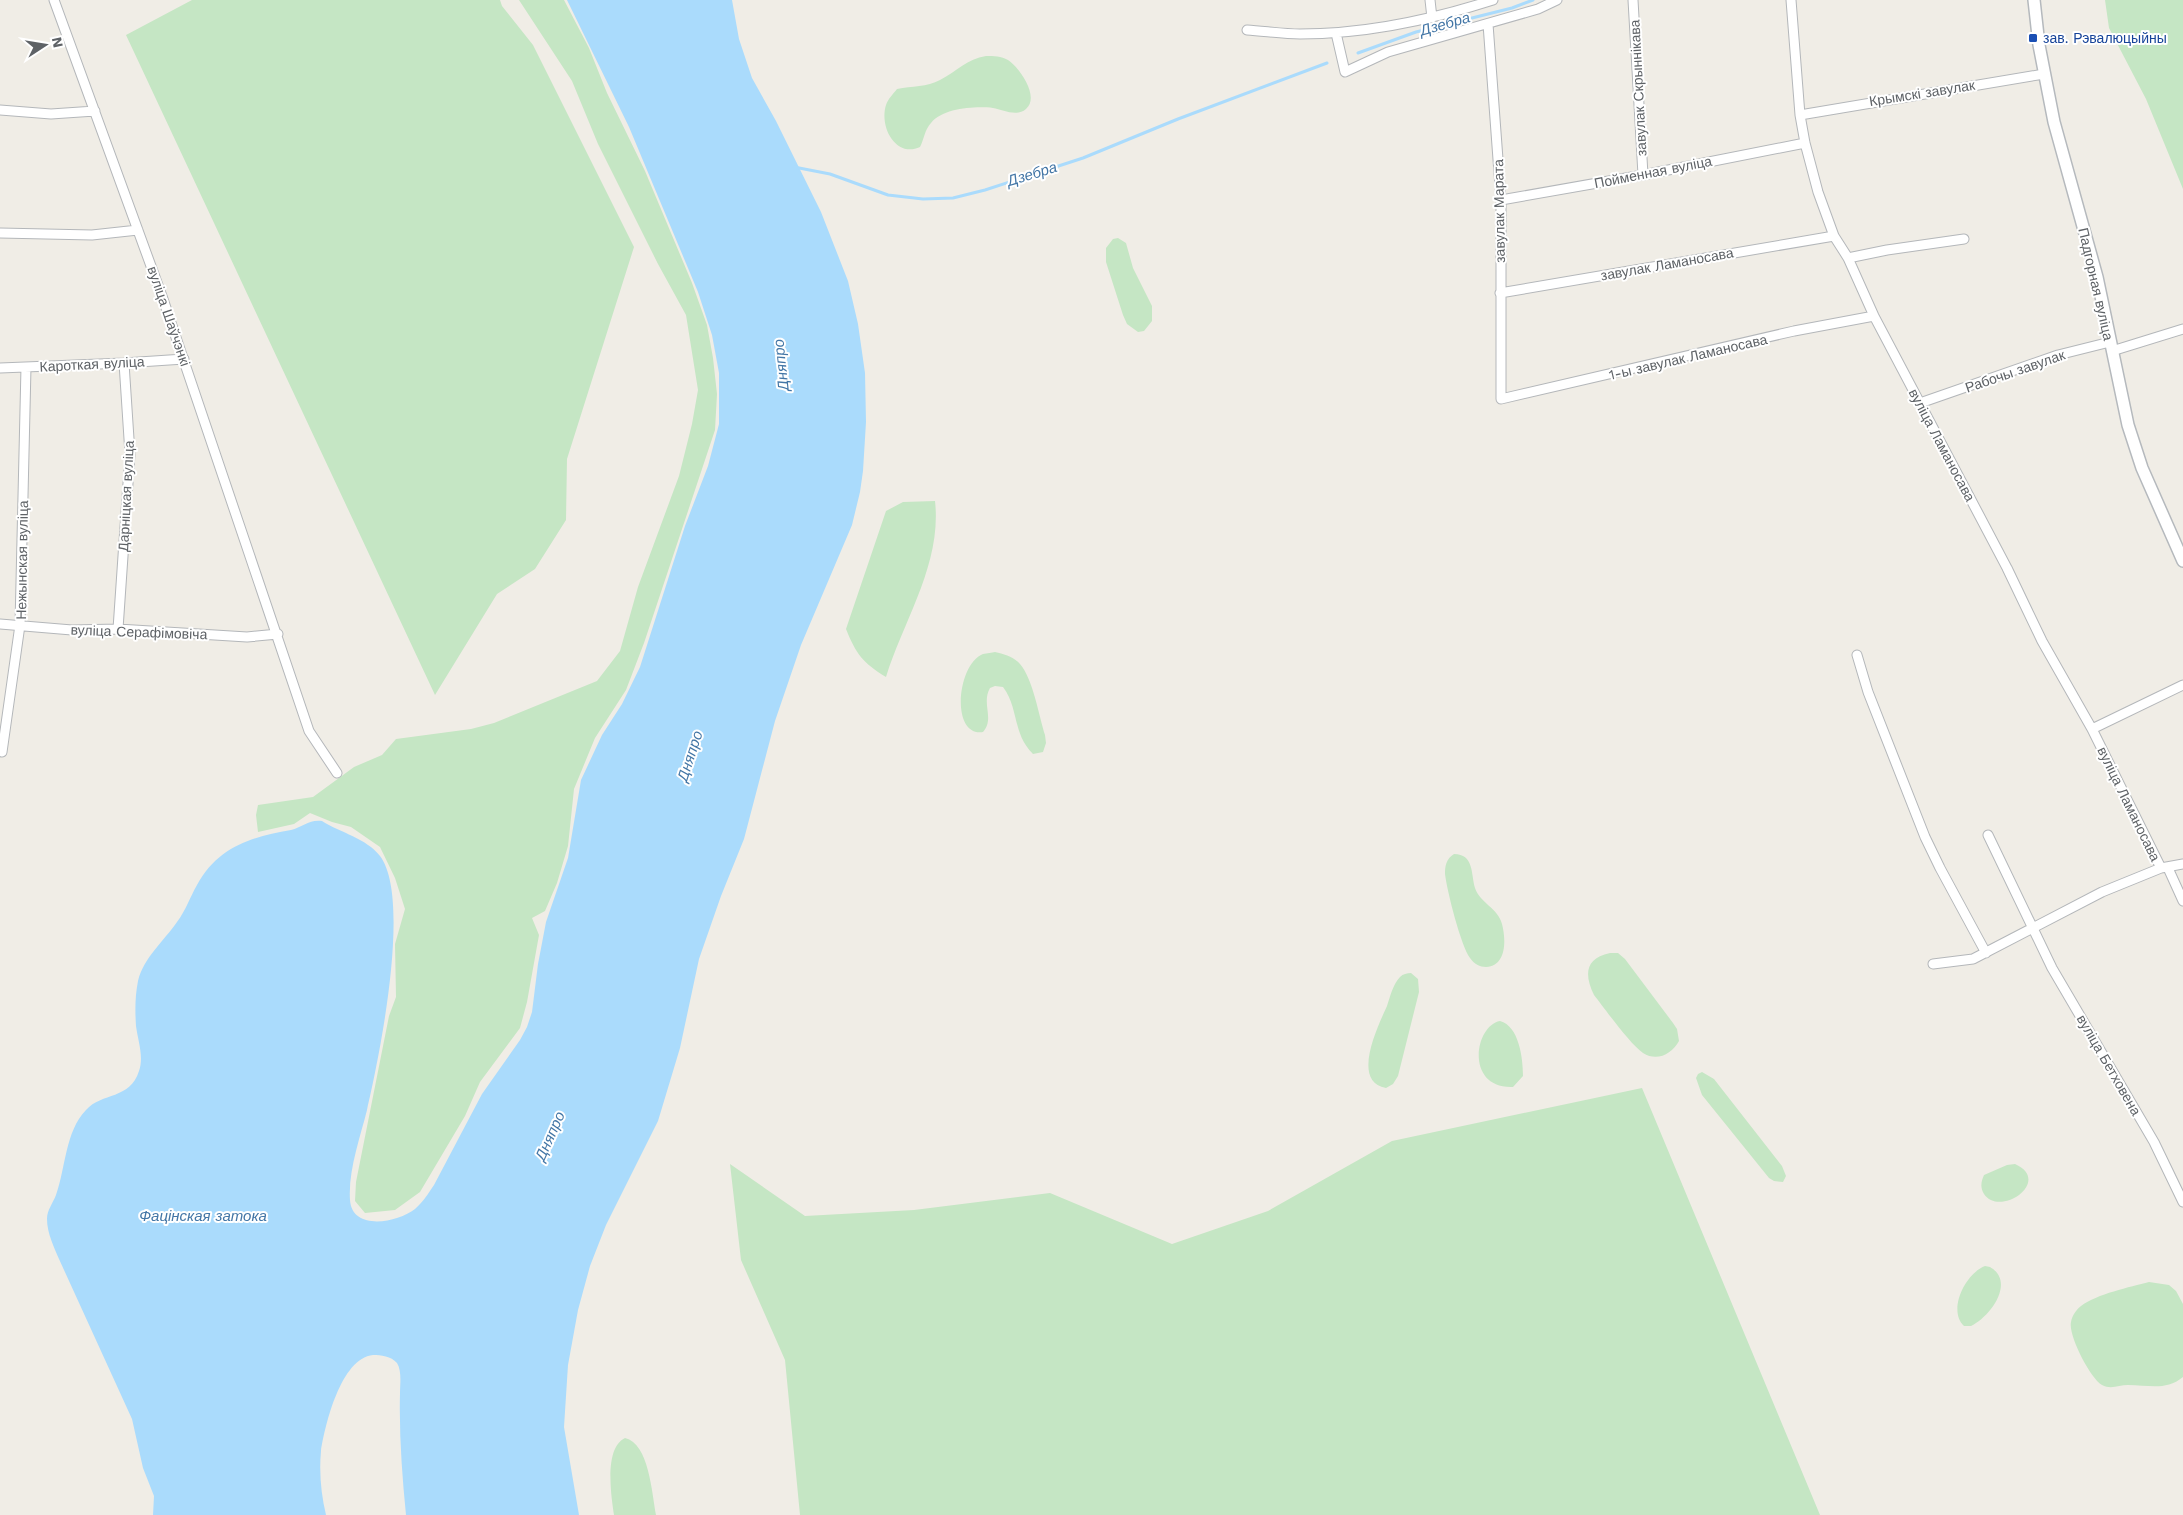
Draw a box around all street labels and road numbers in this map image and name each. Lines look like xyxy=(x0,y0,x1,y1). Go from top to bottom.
street label: завулак Скрыннікава xyxy=(1626,19,1650,157)
street label: Крымскі завулак xyxy=(1868,77,1977,109)
street label: Пойменная вуліца xyxy=(1593,153,1713,191)
street label: завулак Марата xyxy=(1490,159,1508,263)
street label: Падгорная вуліца xyxy=(2075,226,2117,342)
street label: завулак Ламаносава xyxy=(1599,244,1735,284)
street label: вуліца Шаўчэнкі xyxy=(144,264,194,368)
street label: 1-ы завулак Ламаносава xyxy=(1607,331,1769,383)
street label: Рабочы завулак xyxy=(1963,346,2068,396)
street label: Кароткая вуліца xyxy=(39,353,145,375)
street label: вуліца Ламаносава xyxy=(1905,386,1979,504)
street label: Дарніцкая вуліца xyxy=(115,440,137,552)
street label: Нежынская вуліца xyxy=(13,500,31,620)
street label: вуліца Серафімовіча xyxy=(70,622,208,642)
street label: вуліца Ламаносава xyxy=(2094,744,2164,864)
street label: вуліца Бетховена xyxy=(2074,1012,2144,1118)

